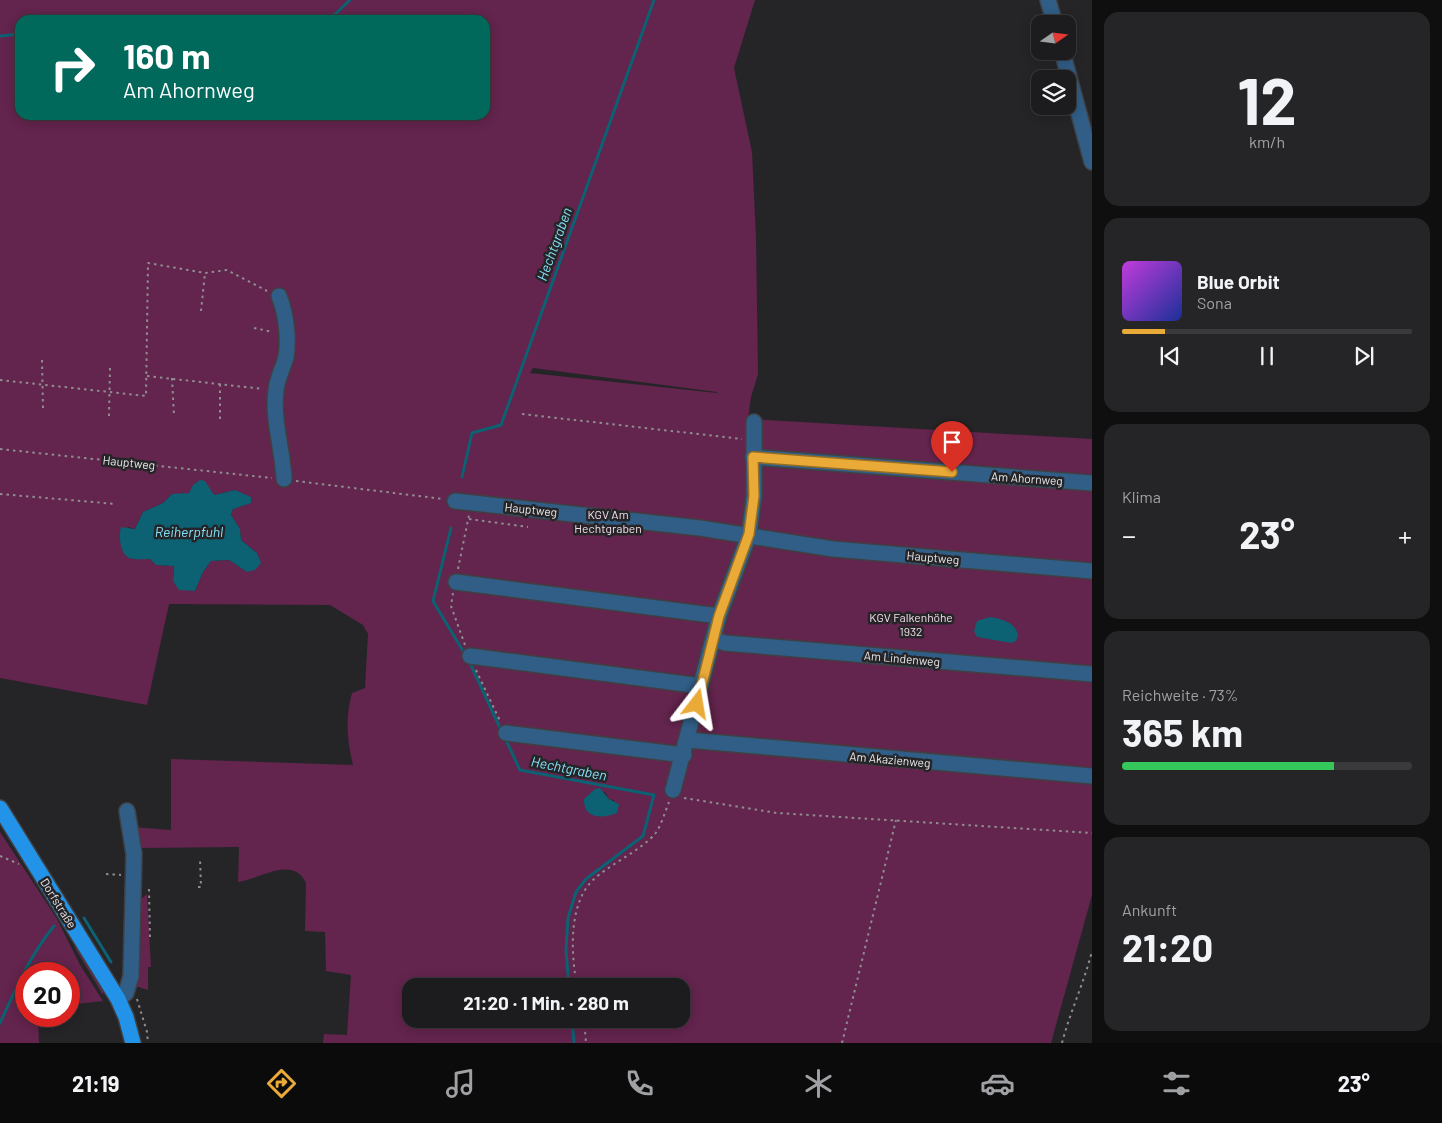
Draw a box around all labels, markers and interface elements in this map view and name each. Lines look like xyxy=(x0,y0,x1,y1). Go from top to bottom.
north arrow xyxy=(1031,15,1076,60)
map controls xyxy=(1031,15,1076,115)
text: 160 m xyxy=(123,34,210,76)
icon: right xyxy=(40,35,105,100)
text: 12 xyxy=(1237,60,1297,138)
button: layers xyxy=(1031,70,1076,115)
text: Am Ahornweg xyxy=(123,76,255,102)
text: km/h xyxy=(1249,132,1285,151)
water label: Hechtgraben xyxy=(533,205,575,283)
text: Blue Orbit xyxy=(1197,270,1280,293)
text: Sona xyxy=(1197,293,1232,312)
icon: previous xyxy=(1156,342,1184,370)
icon: pause xyxy=(1253,342,1281,370)
icon: next xyxy=(1350,342,1378,370)
pin xyxy=(931,421,973,472)
icon: arrive xyxy=(938,428,966,456)
street label: Hauptweg xyxy=(102,452,156,472)
street label: Am Ahornweg xyxy=(991,469,1063,487)
text: Klima xyxy=(1122,487,1161,506)
street label: Hauptweg xyxy=(504,499,558,519)
park label: KGV Am Hechtgraben xyxy=(574,507,642,535)
text: 23° xyxy=(1239,511,1295,557)
text: − xyxy=(1122,518,1136,552)
text: + xyxy=(1398,518,1412,552)
water label: Reiherpfuhl xyxy=(155,523,223,540)
street label: Hauptweg xyxy=(906,548,960,566)
park label: KGV Falkenhöhe 1932 xyxy=(869,610,953,638)
street label: Am Lindenweg xyxy=(863,648,941,668)
position arrow xyxy=(670,677,722,729)
text: Reichweite · 73% xyxy=(1122,685,1238,704)
text: 365 km xyxy=(1122,709,1243,755)
street label: Am Akazienweg xyxy=(849,748,931,770)
water label: Hechtgraben xyxy=(530,752,608,784)
street label: Dorfstraße xyxy=(38,875,80,931)
text: Ankunft xyxy=(1122,900,1177,919)
text: 21:20 xyxy=(1122,924,1213,970)
speed limit sign: 20 xyxy=(15,962,80,1027)
text: 21:20 · 1 Min. · 280 m xyxy=(463,991,629,1014)
icon: directions xyxy=(264,1066,299,1101)
icon: music xyxy=(443,1066,478,1101)
icon: phone xyxy=(622,1066,657,1101)
icon: climate xyxy=(801,1066,836,1101)
icon: car xyxy=(980,1066,1015,1101)
icon: filters xyxy=(1159,1066,1194,1101)
text: 21:19 xyxy=(72,1070,119,1096)
text: 23° xyxy=(1338,1070,1370,1096)

